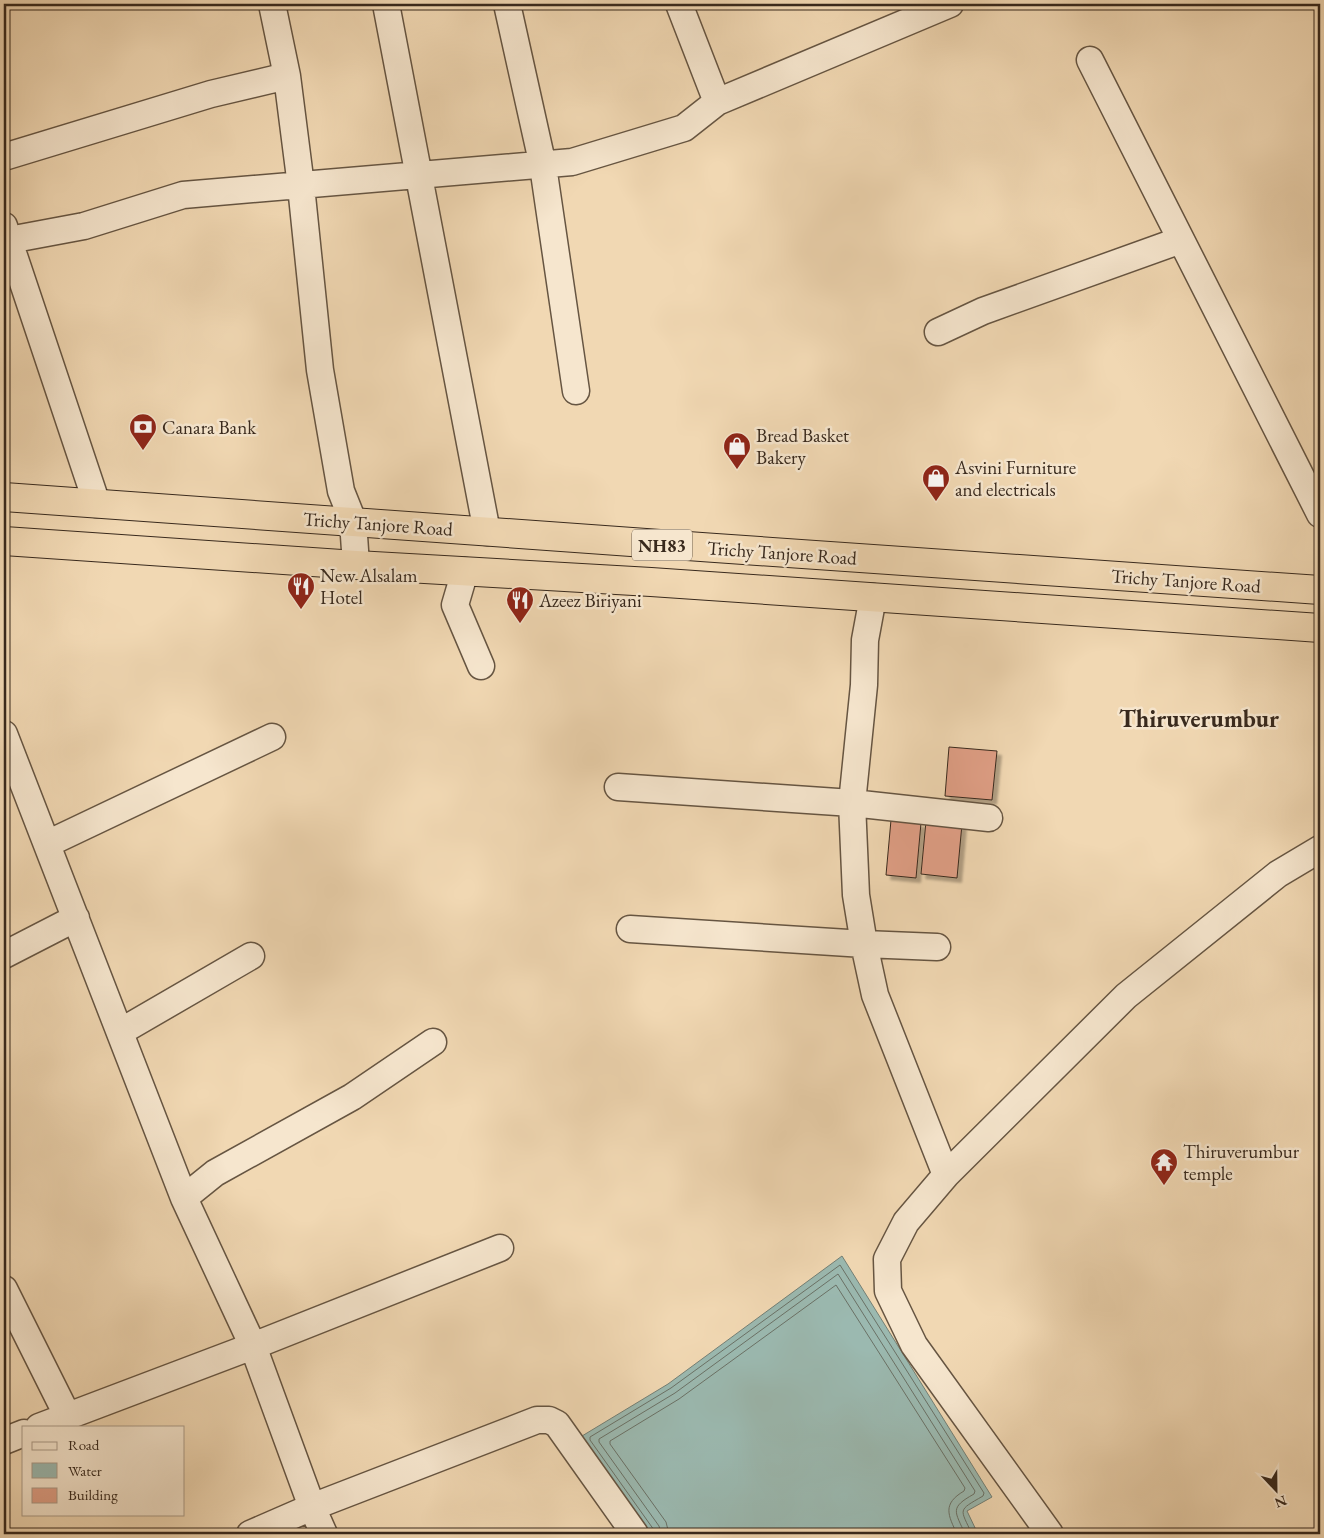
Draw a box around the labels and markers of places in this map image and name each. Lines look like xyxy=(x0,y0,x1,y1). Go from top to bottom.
bank icon: Canara Bank xyxy=(128,412,158,451)
place label: Canara Bank xyxy=(162,415,257,440)
place label: Bread Basket Bakery xyxy=(756,423,849,470)
shop icon: Bread Basket Bakery xyxy=(722,431,752,470)
place label: Asvini Furniture and electricals xyxy=(954,455,1076,502)
shop icon: Asvini Furniture and electricals xyxy=(921,463,951,502)
place label: New Alsalam Hotel xyxy=(320,563,418,610)
restaurant icon: New Alsalam Hotel xyxy=(286,571,316,610)
restaurant icon: Azeez Biriyani xyxy=(505,585,535,624)
place label: Azeez Biriyani xyxy=(538,588,642,613)
place label: Thiruverumbur temple xyxy=(1183,1139,1300,1186)
temple icon: Thiruverumbur temple xyxy=(1149,1147,1179,1186)

